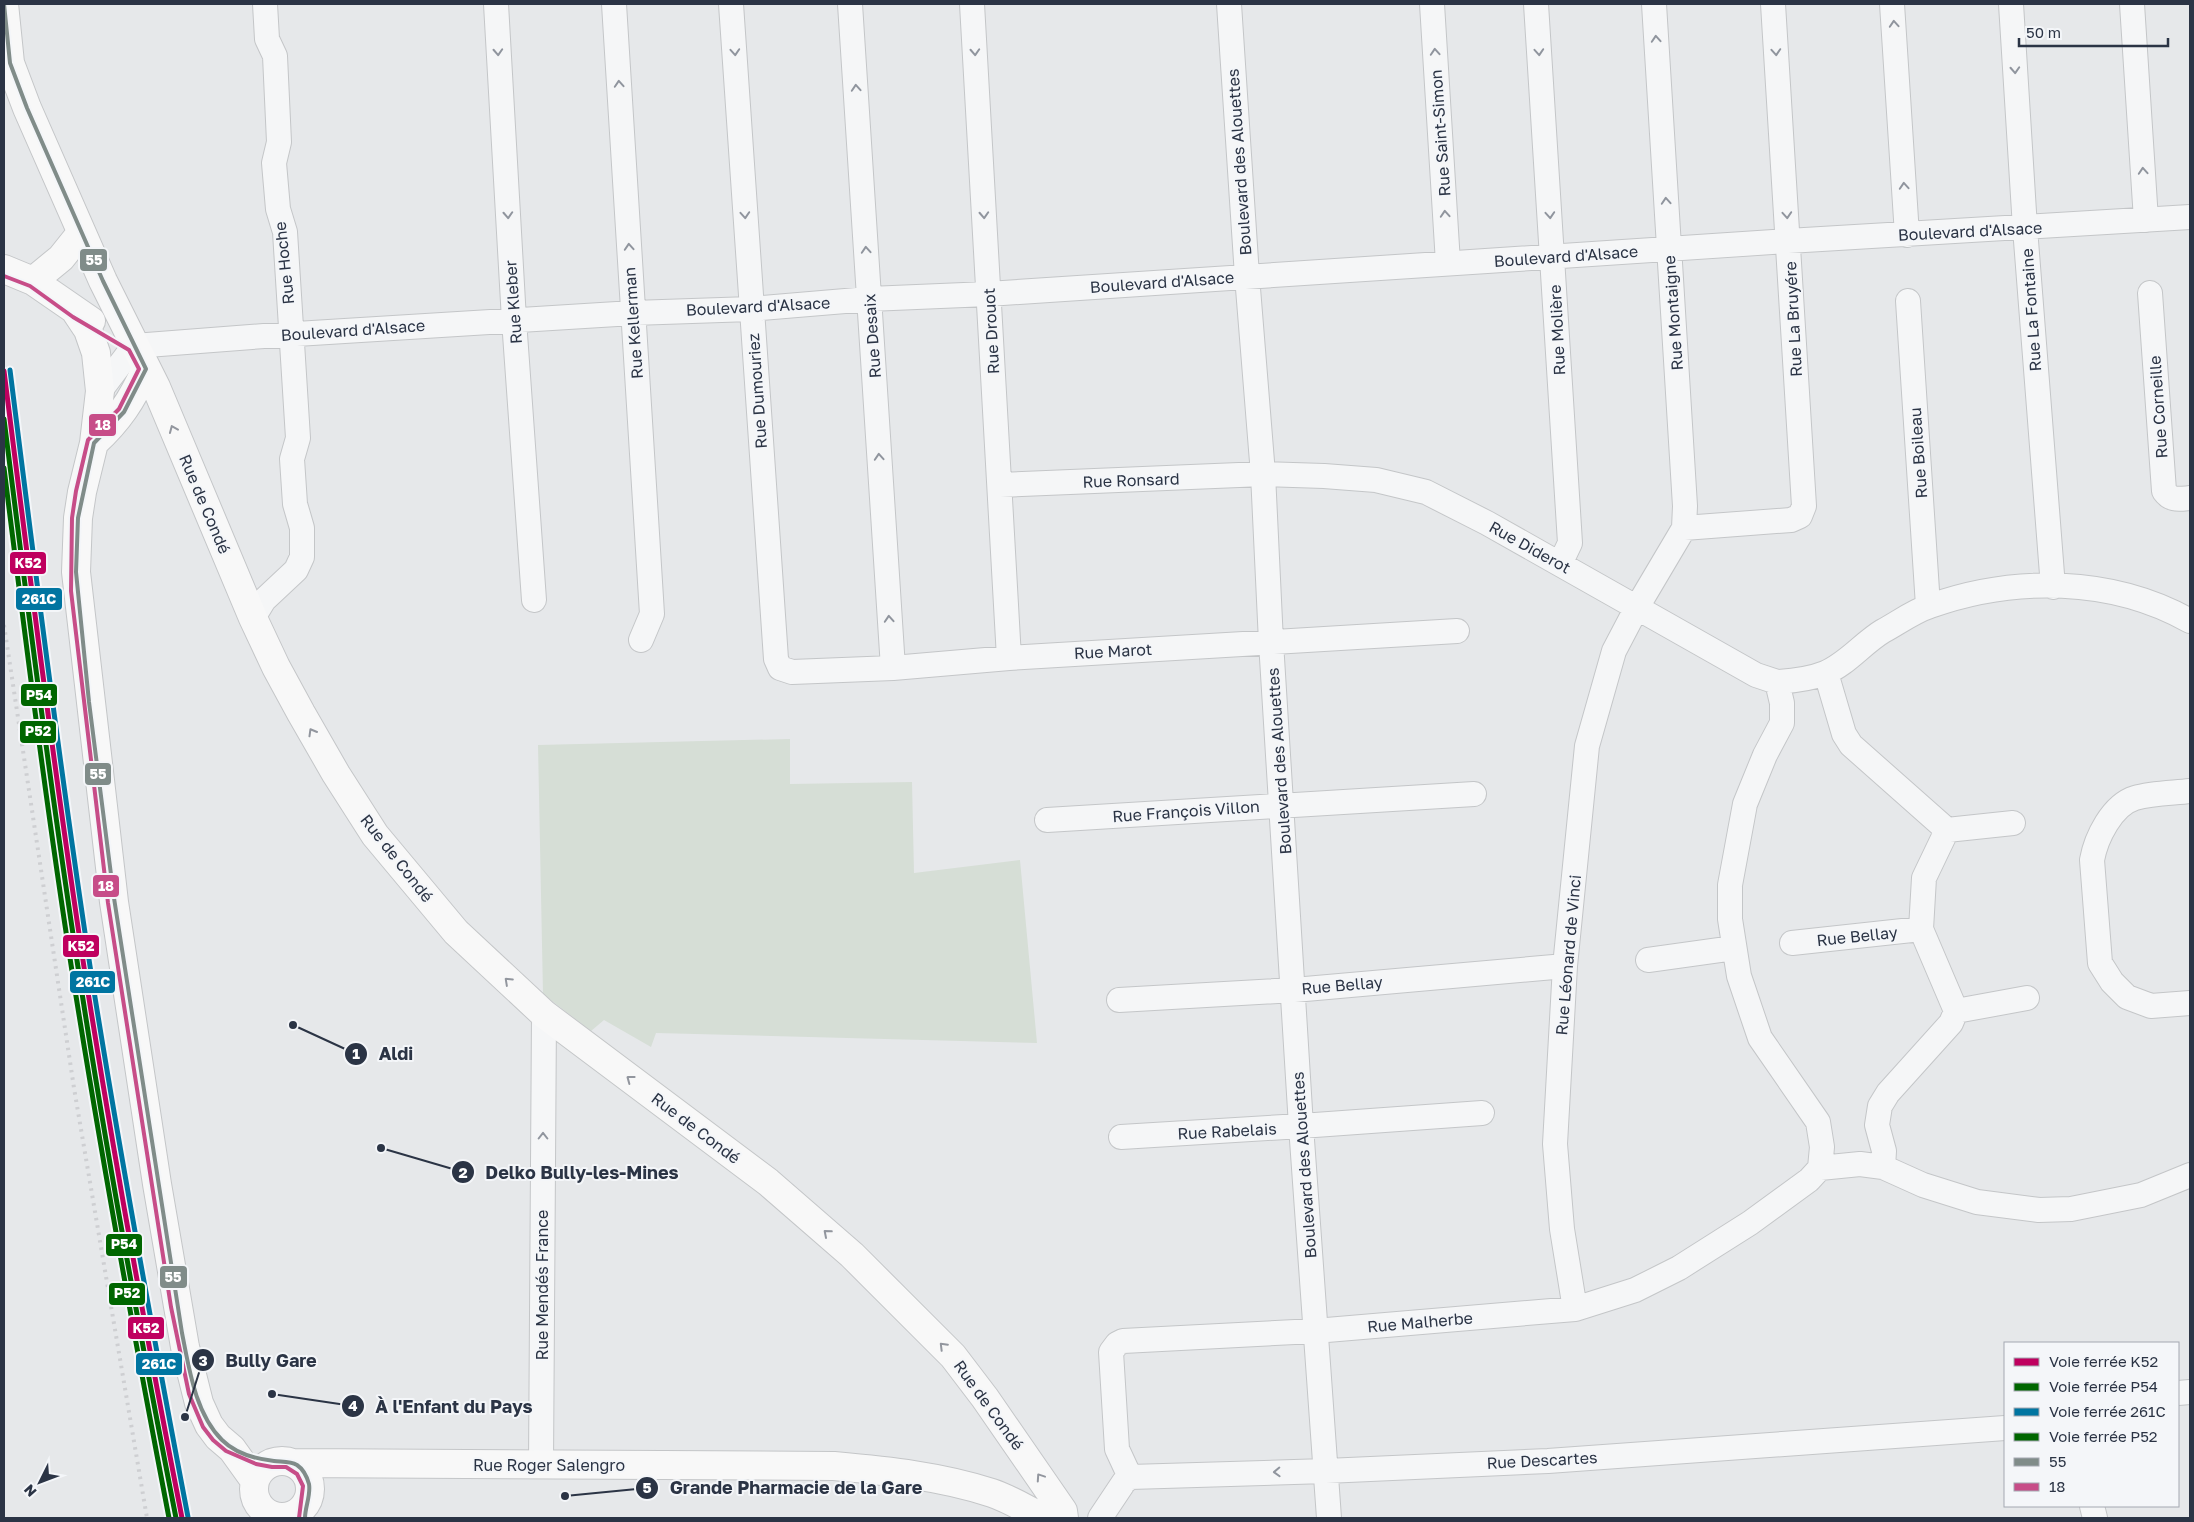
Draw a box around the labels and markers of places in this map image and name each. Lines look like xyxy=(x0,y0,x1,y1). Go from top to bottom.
callout: Aldi xyxy=(343,1037,423,1070)
callout: Delko Bully-les-Mines xyxy=(451,1156,689,1189)
callout: Bully Gare xyxy=(191,1344,327,1377)
callout: À l'Enfant du Pays xyxy=(340,1390,542,1423)
callout: Grande Pharmacie de la Gare xyxy=(635,1471,933,1504)

